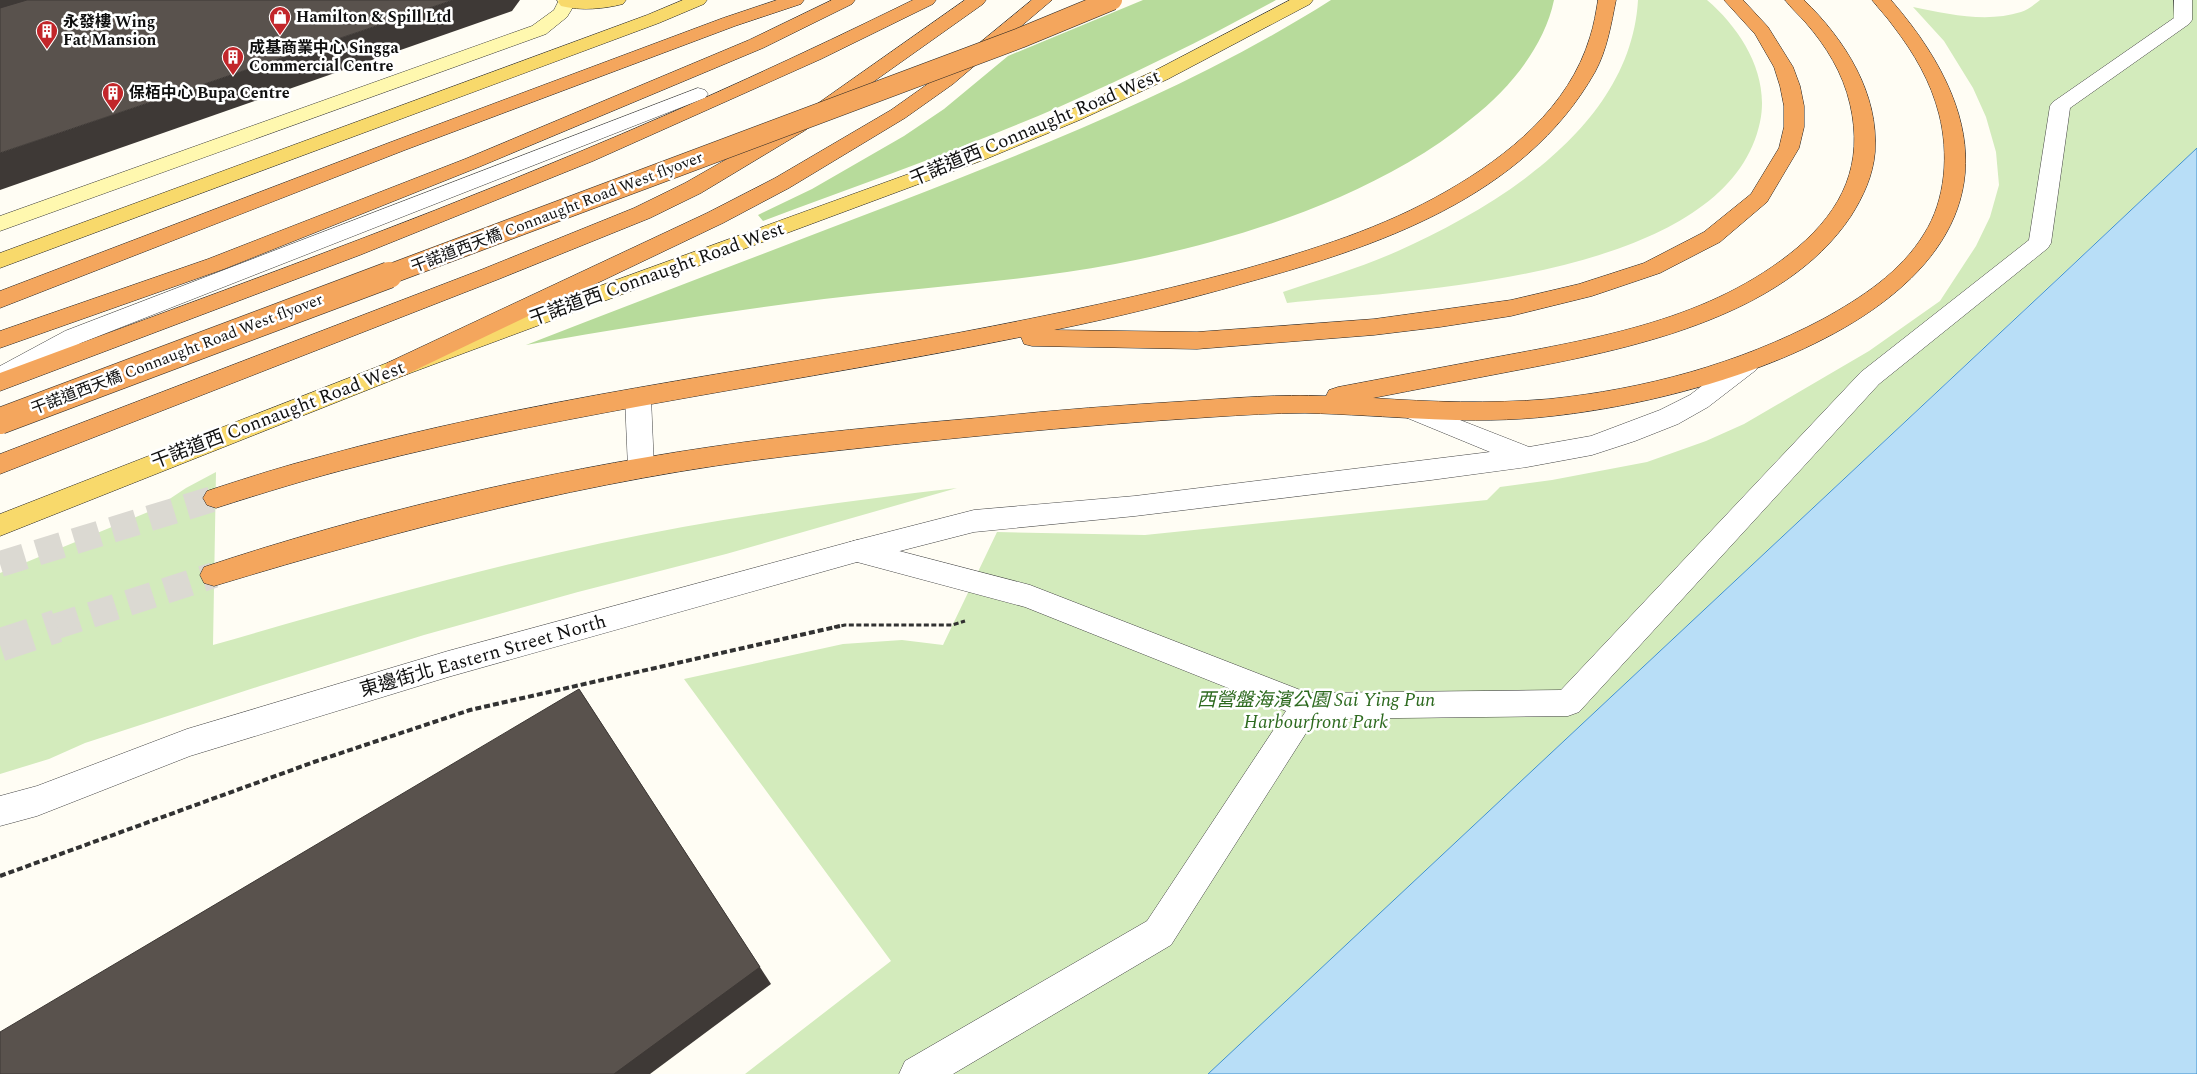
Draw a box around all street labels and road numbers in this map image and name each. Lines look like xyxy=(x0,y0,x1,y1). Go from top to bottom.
street label: 干諾道西 Connaught Road West xyxy=(905,62,1165,194)
street label: 干諾道西天橋 Connaught Road West flyover xyxy=(408,145,706,279)
street label: 干諾道西 Connaught Road West xyxy=(526,214,789,334)
street label: 干諾道西天橋 Connaught Road West flyover xyxy=(28,287,326,421)
street label: 干諾道西 Connaught Road West xyxy=(147,353,409,477)
street label: 東邊街北 Eastern Street North xyxy=(356,607,610,705)

